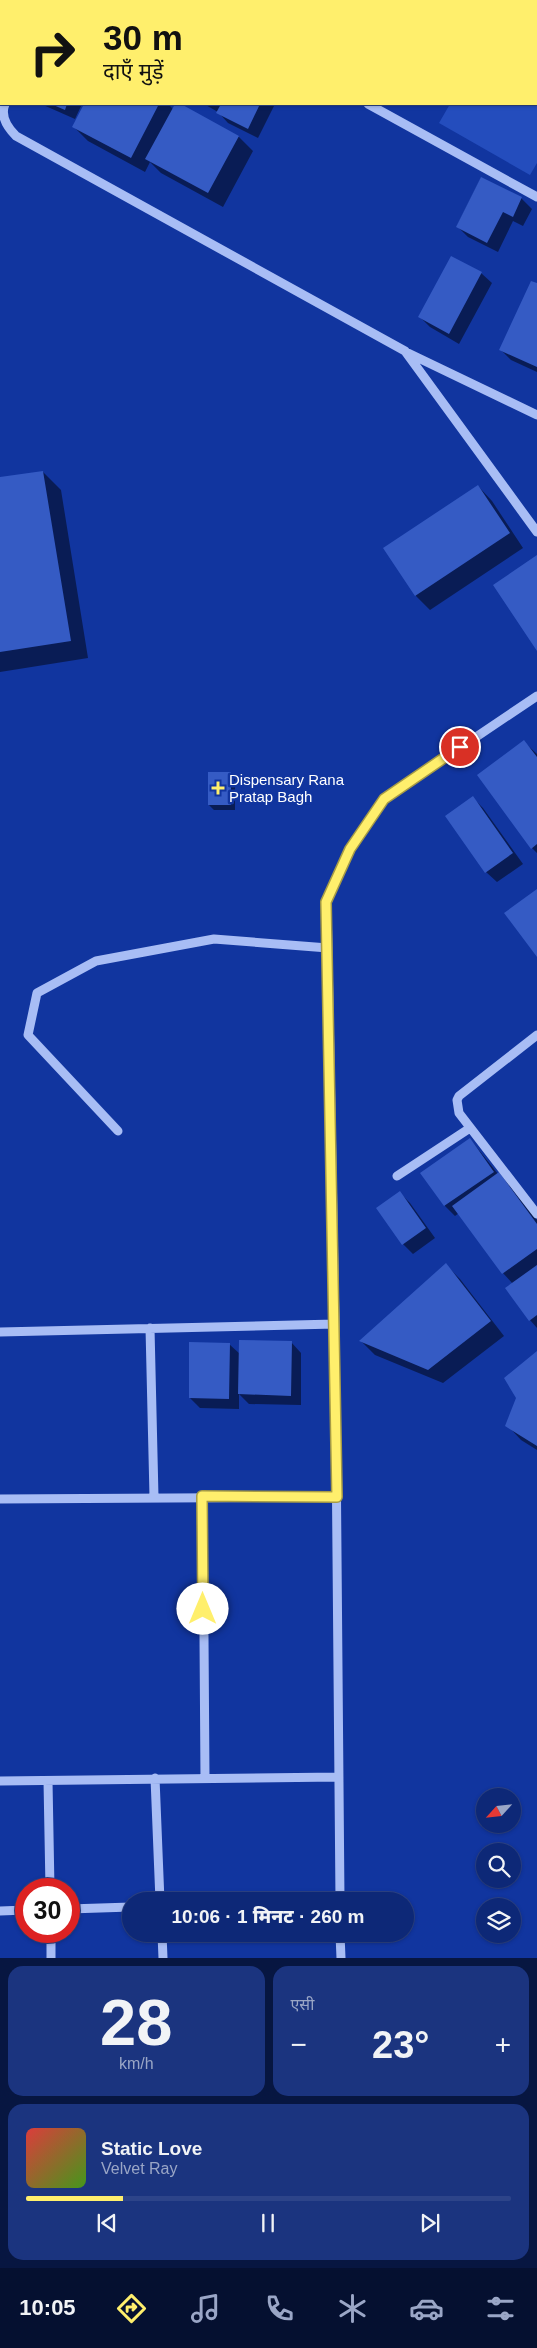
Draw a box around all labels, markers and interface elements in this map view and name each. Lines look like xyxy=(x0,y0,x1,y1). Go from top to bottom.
text: 30 m xyxy=(103,18,183,57)
icon: right xyxy=(20,20,85,85)
text: दाएँ मुड़ें xyxy=(103,59,164,84)
pin xyxy=(439,726,481,768)
icon: arrive xyxy=(446,733,474,761)
place label: Dispensary Rana Pratap Bagh xyxy=(229,771,345,805)
marker: Dispensary Rana Pratap Bagh xyxy=(211,781,225,795)
position arrow xyxy=(176,1582,228,1634)
north arrow xyxy=(476,1788,521,1832)
map controls xyxy=(476,1788,521,1943)
button: search xyxy=(476,1843,521,1888)
speed limit sign: 30 xyxy=(15,1878,80,1943)
button: layers xyxy=(476,1898,521,1943)
text: 10:06 · 1 मिनट · 260 m xyxy=(172,1906,365,1927)
text: 28 xyxy=(100,1986,172,2059)
text: एसी xyxy=(291,1996,314,2013)
text: 23° xyxy=(372,2024,429,2066)
text: − xyxy=(291,2029,307,2060)
text: + xyxy=(495,2029,511,2060)
text: km/h xyxy=(119,2055,154,2072)
text: Static Love xyxy=(101,2138,202,2159)
text: Velvet Ray xyxy=(101,2160,177,2177)
icon: previous xyxy=(93,2209,121,2237)
icon: pause xyxy=(254,2209,282,2237)
icon: next xyxy=(416,2209,444,2237)
icon: directions xyxy=(114,2291,149,2326)
icon: music xyxy=(188,2291,223,2326)
icon: phone xyxy=(262,2291,297,2326)
icon: climate xyxy=(335,2291,370,2326)
icon: car xyxy=(409,2291,444,2326)
icon: filters xyxy=(483,2291,518,2326)
text: 10:05 xyxy=(19,2295,76,2320)

